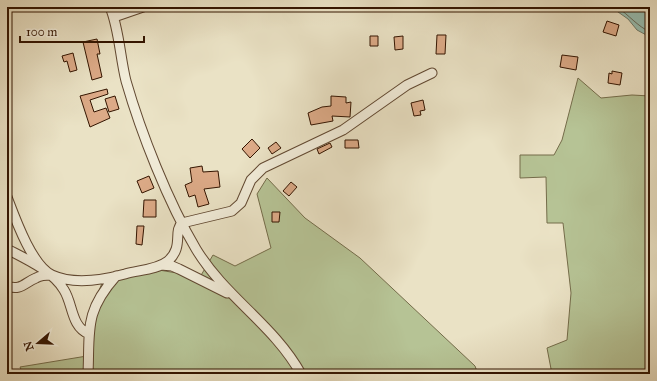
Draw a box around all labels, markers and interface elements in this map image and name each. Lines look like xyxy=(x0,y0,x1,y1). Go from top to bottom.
scale bar xyxy=(20,18,144,44)
text: 100 m xyxy=(26,25,57,39)
north arrow xyxy=(18,323,58,363)
text: N xyxy=(21,339,37,353)

